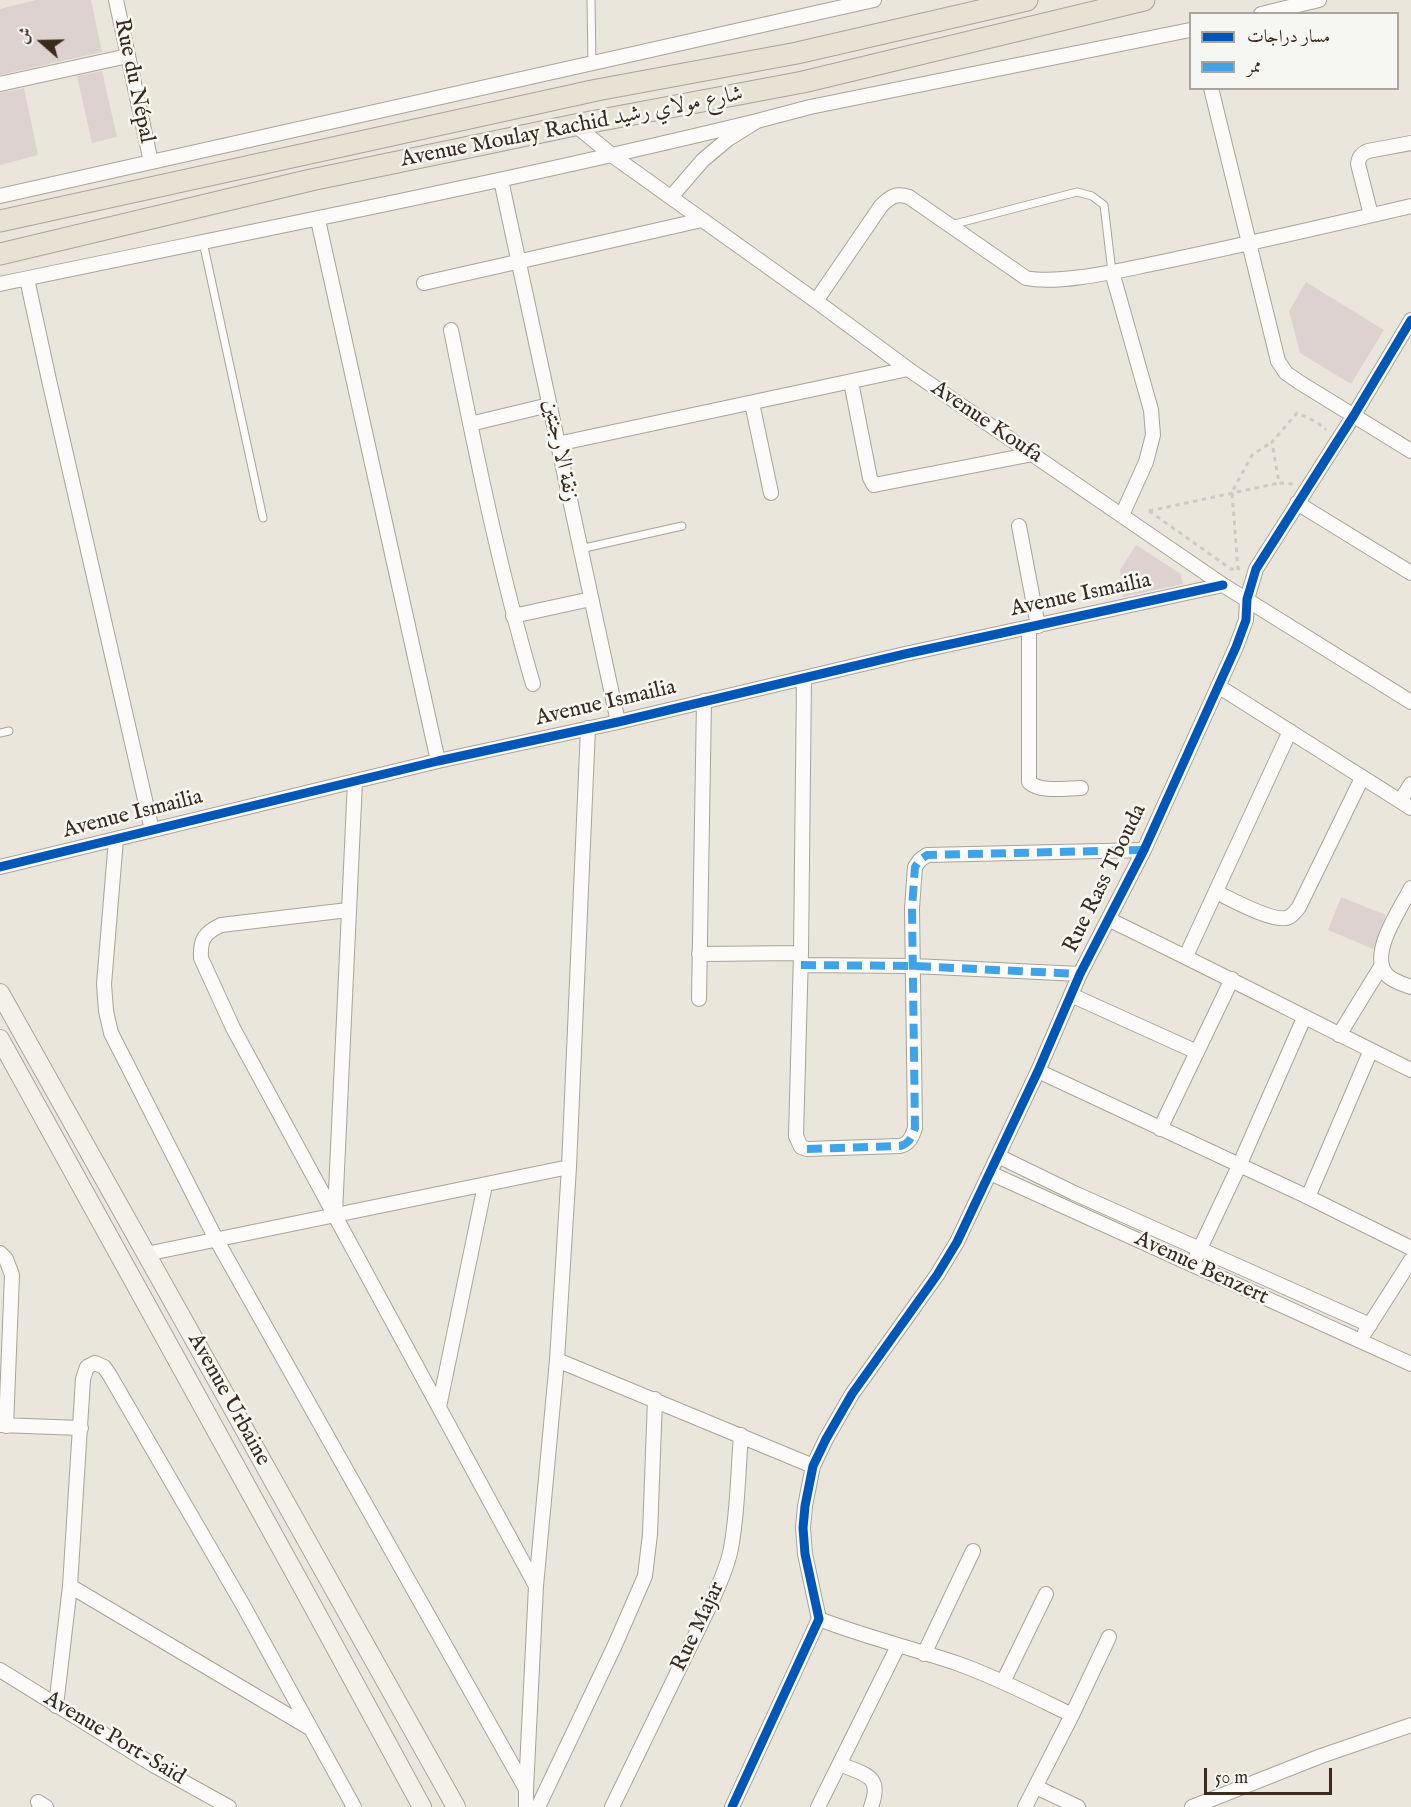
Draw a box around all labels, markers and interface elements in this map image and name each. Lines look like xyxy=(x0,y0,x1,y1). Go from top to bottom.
north arrow xyxy=(12,12,72,72)
legend xyxy=(1189,12,1399,90)
street label: Rue du Népal xyxy=(107,16,159,146)
text: ش xyxy=(13,25,37,47)
text: مسار دراجات xyxy=(1247,26,1330,49)
text: ممر xyxy=(1247,56,1261,79)
street label: Avenue Moulay Rachid شارع مولاي رشيد xyxy=(399,82,745,174)
street label: Avenue Koufa xyxy=(925,376,1047,470)
street label: زنقة الارجنتين xyxy=(535,397,583,505)
street label: Avenue Ismailia xyxy=(1008,568,1154,624)
street label: Avenue Ismailia xyxy=(533,675,679,733)
street label: Avenue Ismailia xyxy=(60,785,206,845)
street label: Rue Rass Tbouda xyxy=(1059,800,1153,958)
street label: Avenue Benzert xyxy=(1130,1227,1272,1311)
street label: Avenue Urbaine xyxy=(181,1329,275,1471)
street label: Rue Majar xyxy=(667,1578,731,1676)
street label: Avenue Port-Saïd xyxy=(39,1686,189,1792)
scale bar xyxy=(1207,1756,1334,1794)
text: 50 m xyxy=(1215,1767,1248,1790)

